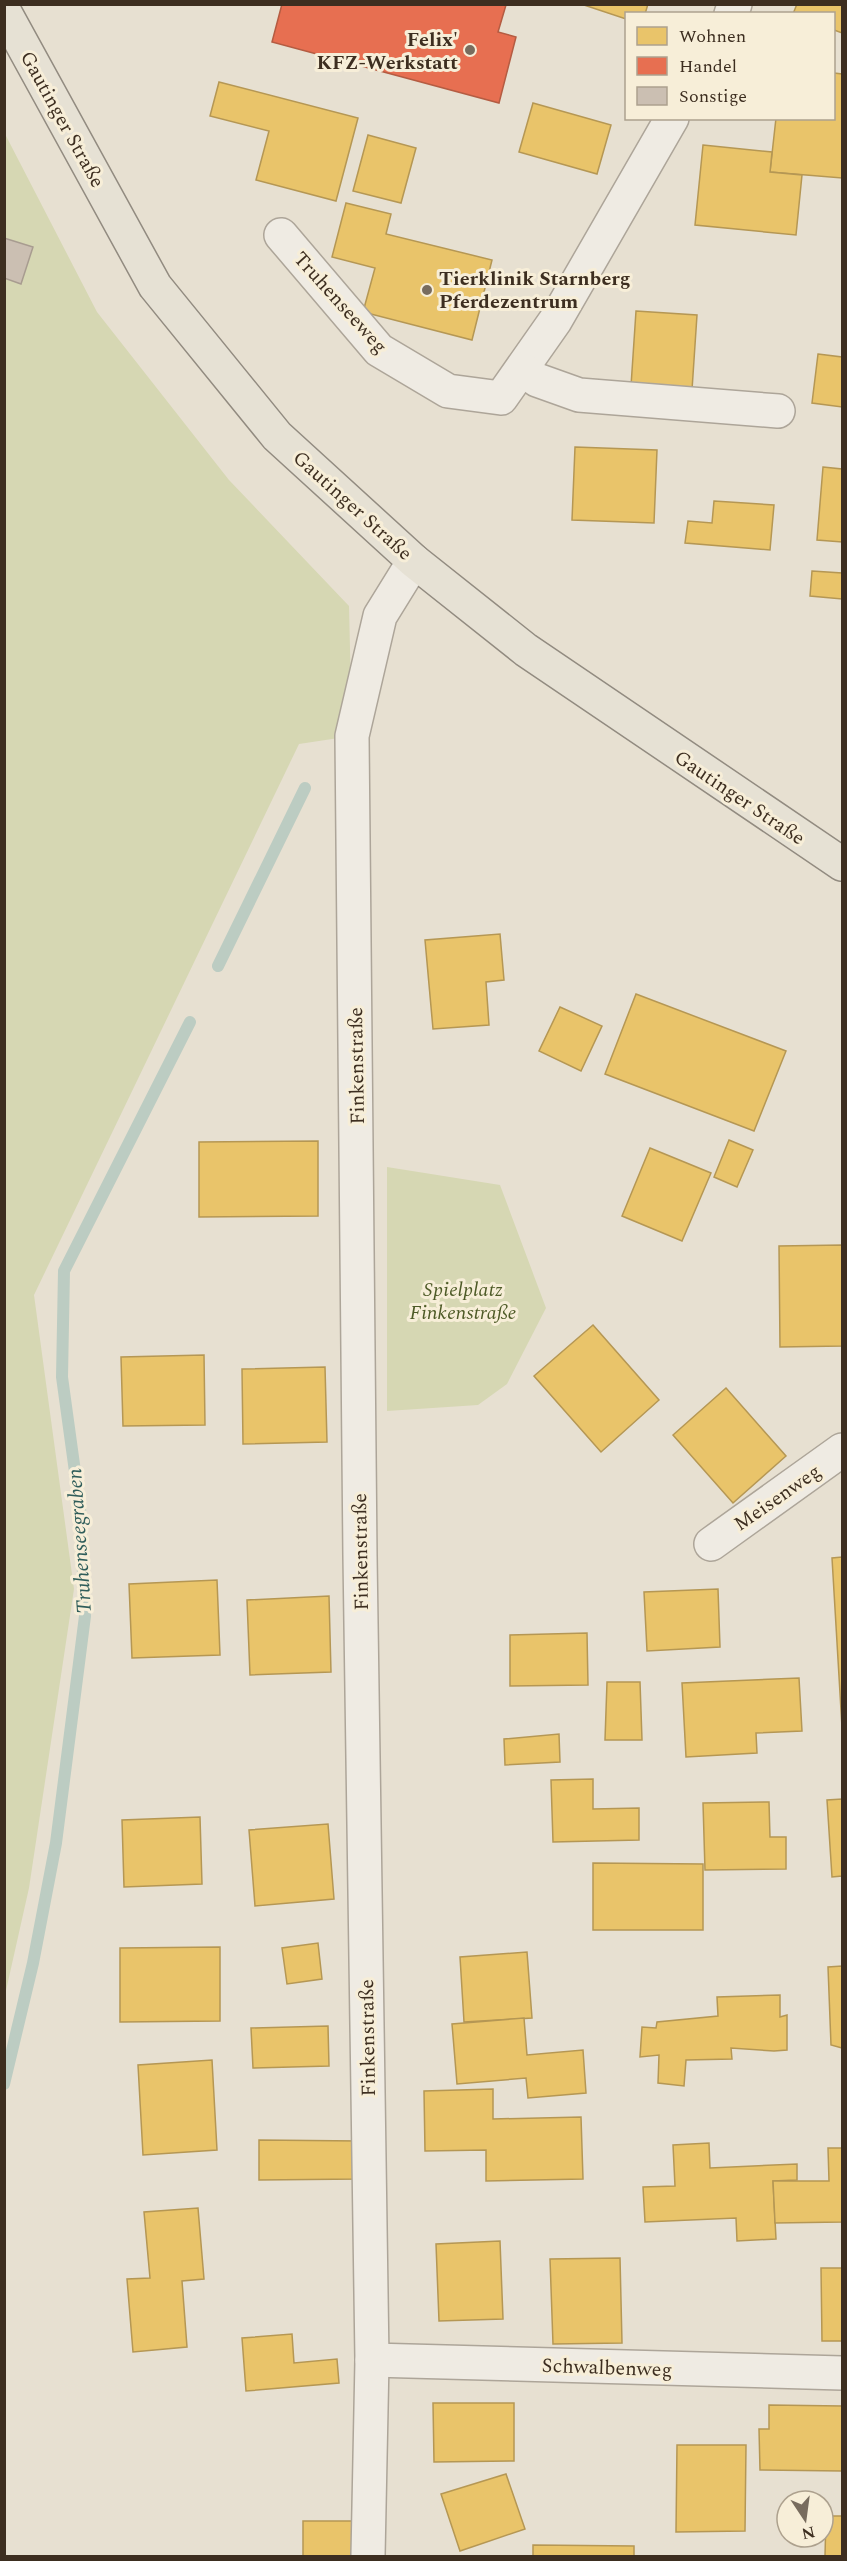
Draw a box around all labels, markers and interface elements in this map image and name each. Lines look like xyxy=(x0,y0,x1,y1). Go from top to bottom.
legend xyxy=(625,12,835,120)
text: Wohnen xyxy=(679,23,746,50)
place label: Felix' KFZ-Werkstatt xyxy=(317,25,458,78)
marker: Felix' KFZ-Werkstatt xyxy=(463,43,477,57)
street label: Gautinger Straße xyxy=(12,46,112,193)
text: Handel xyxy=(679,53,737,80)
text: Sonstige xyxy=(679,83,747,110)
street label: Truhenseeweg xyxy=(286,245,394,361)
place label: Tierklinik Starnberg Pferdezentrum xyxy=(439,264,631,317)
marker: Tierklinik Starnberg Pferdezentrum xyxy=(420,283,434,297)
street label: Gautinger Straße xyxy=(286,444,419,568)
street label: Gautinger Straße xyxy=(668,743,811,853)
street label: Finkenstraße xyxy=(341,1007,373,1125)
park label: Spielplatz Finkenstraße xyxy=(410,1275,517,1328)
street label: Meisenweg xyxy=(728,1457,827,1539)
water label: Truhenseegraben xyxy=(59,1467,101,1615)
street label: Finkenstraße xyxy=(345,1493,377,1611)
street label: Finkenstraße xyxy=(352,1979,384,2097)
street label: Schwalbenweg xyxy=(541,2351,673,2385)
north arrow xyxy=(775,2489,835,2549)
text: N xyxy=(799,2519,817,2546)

